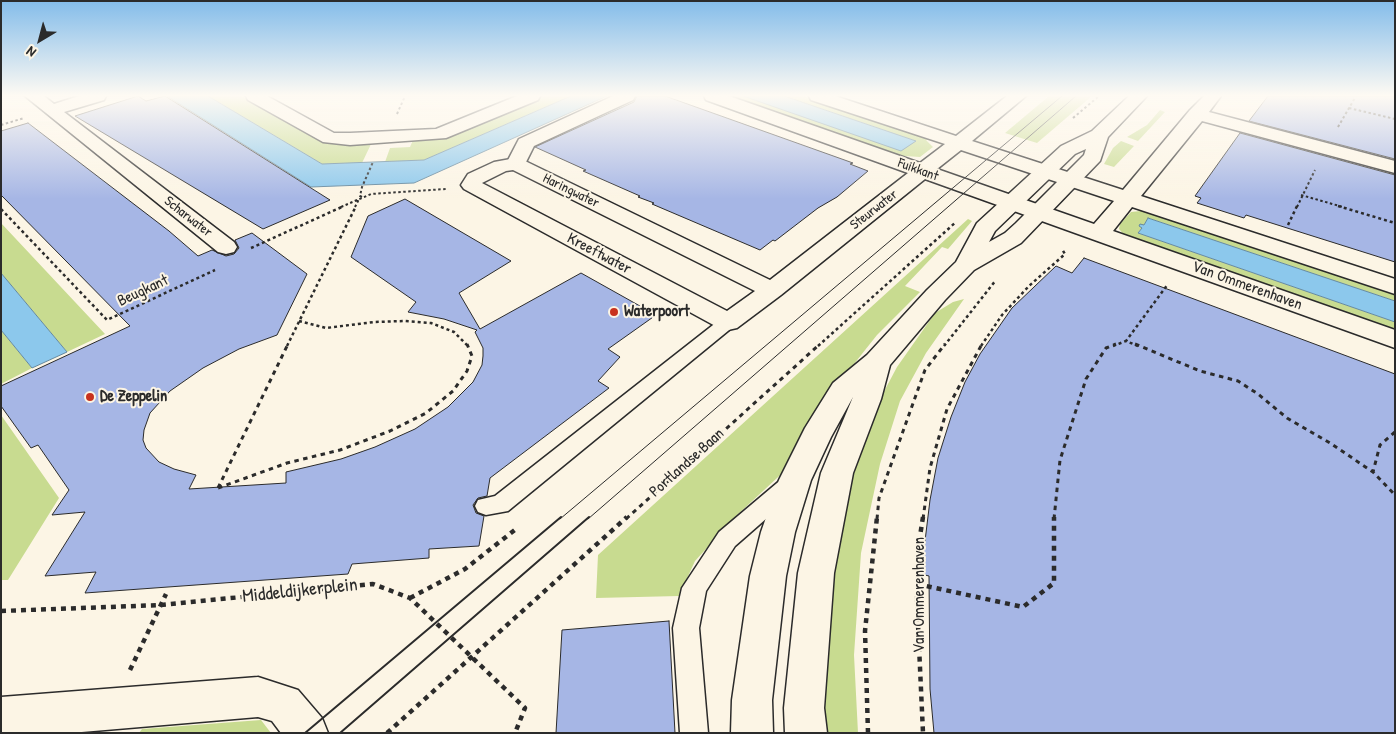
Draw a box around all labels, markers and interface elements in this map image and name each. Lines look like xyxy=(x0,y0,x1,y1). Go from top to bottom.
north arrow xyxy=(15,15,65,65)
text: N xyxy=(22,43,39,62)
street label: Fuikkant xyxy=(895,155,941,185)
street label: Haringwater xyxy=(540,170,602,212)
street label: Steurwater xyxy=(847,186,901,234)
street label: Scharwater xyxy=(161,193,215,241)
street label: Kreeftwater xyxy=(563,229,635,279)
street label: Van Ommerenhaven xyxy=(1189,257,1305,315)
street label: Beugkant xyxy=(115,271,171,311)
place label: Waterpoort xyxy=(624,302,690,322)
marker: Waterpoort xyxy=(608,306,620,318)
place label: De Zeppelin xyxy=(100,387,167,407)
marker: De Zeppelin xyxy=(84,391,96,403)
street label: Portlandse Baan xyxy=(646,424,728,502)
street label: Van Ommerenhaven xyxy=(910,537,930,653)
street label: Middeldijkerplein xyxy=(241,574,359,608)

